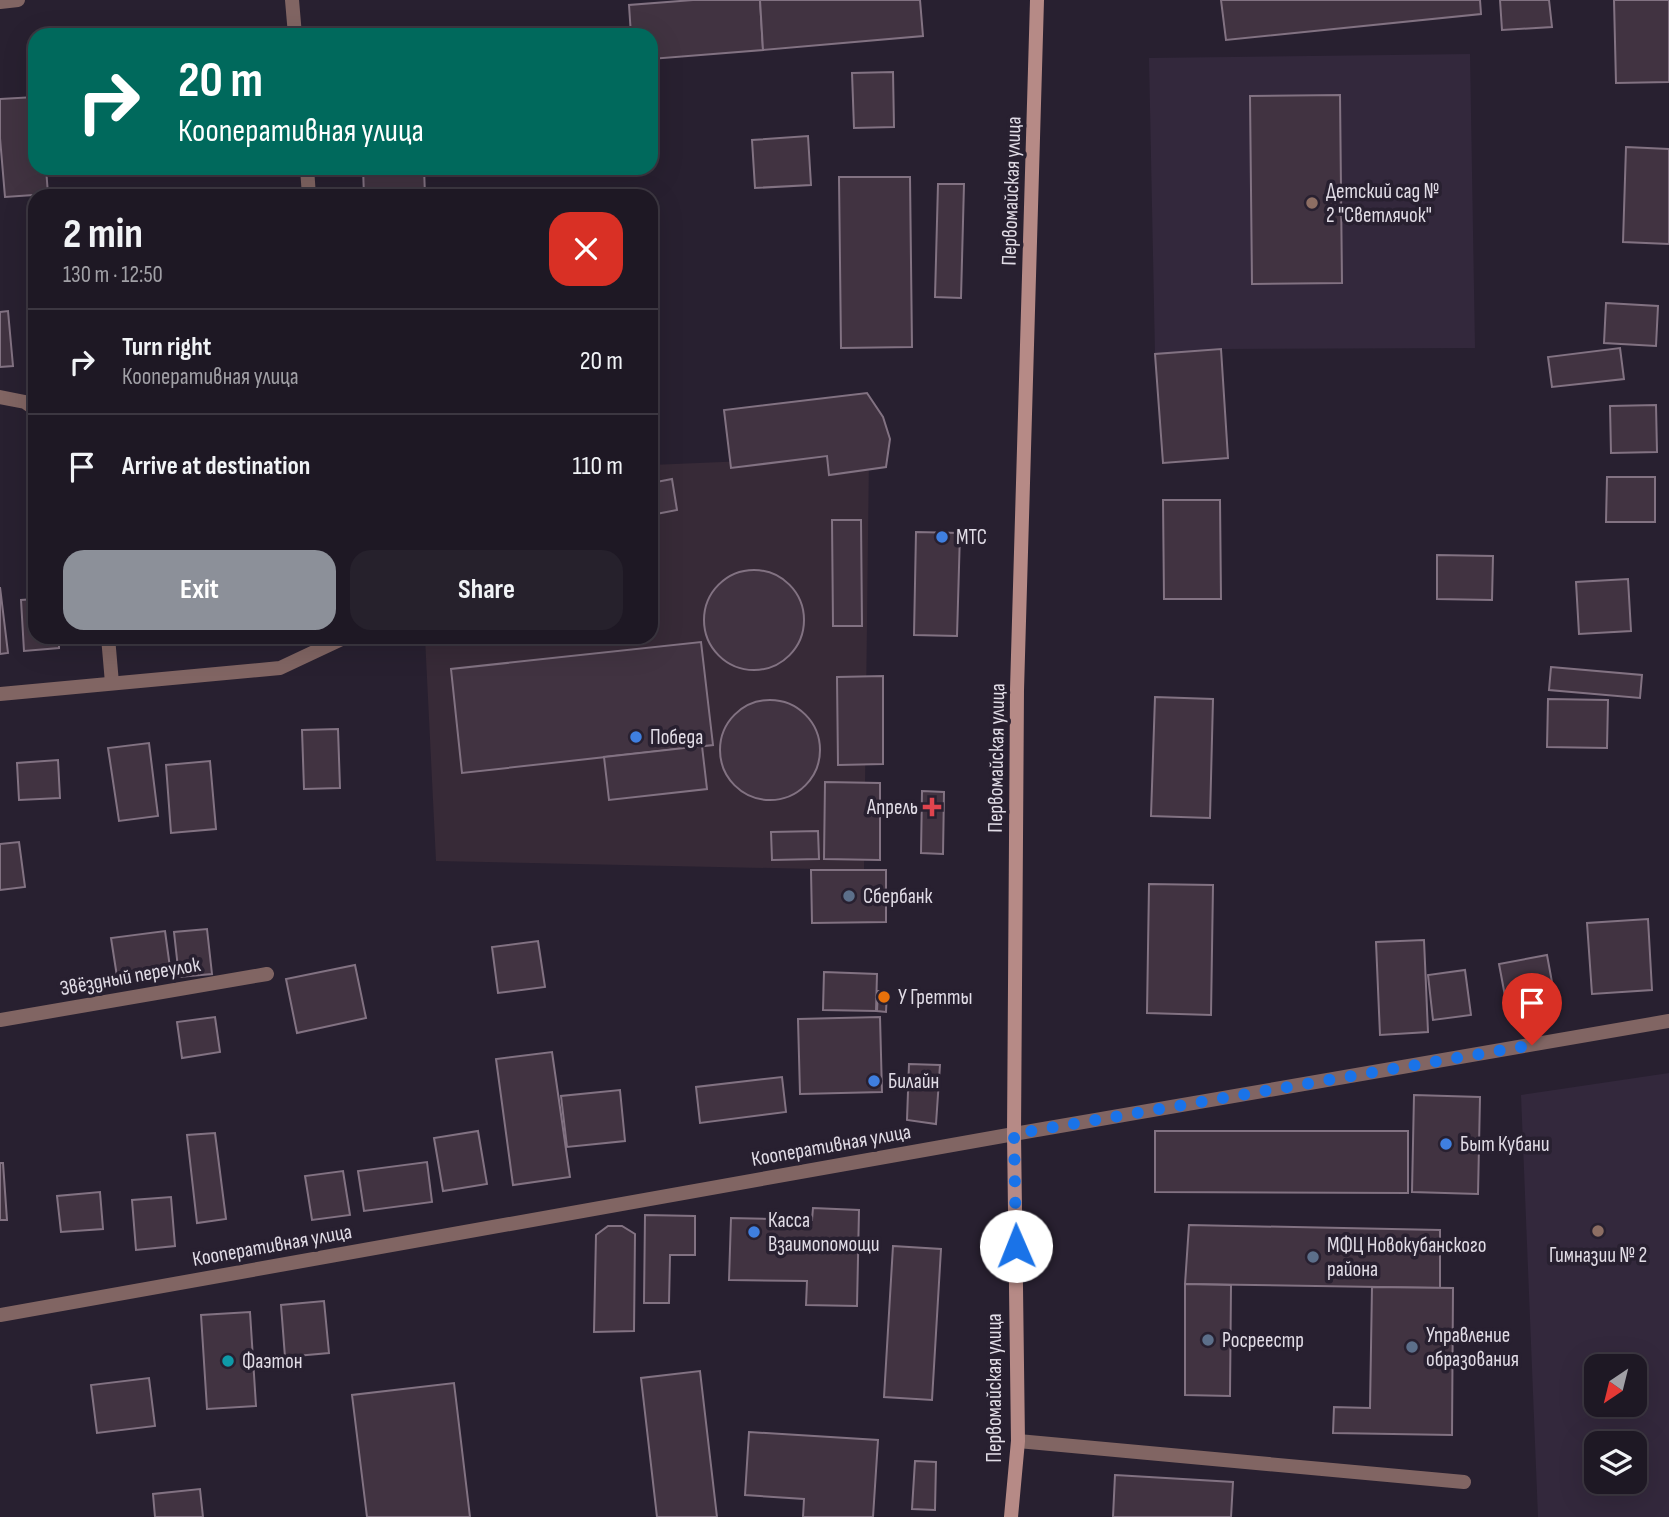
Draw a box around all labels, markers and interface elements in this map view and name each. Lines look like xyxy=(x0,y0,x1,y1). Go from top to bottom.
text: 20 m xyxy=(178,52,263,111)
icon: right xyxy=(63,56,154,147)
text: Кооперативная улица xyxy=(178,112,424,151)
street label: Первомайская улица xyxy=(996,116,1027,266)
place label: Детский сад № 2 "Светлячок" xyxy=(1326,179,1439,228)
marker: Детский сад № 2 "Светлячок" xyxy=(1304,195,1320,211)
text: 2 min xyxy=(63,209,143,260)
button: close xyxy=(549,212,623,286)
text: 130 m · 12:50 xyxy=(63,261,163,289)
text: Turn right xyxy=(122,332,211,363)
icon: right xyxy=(63,343,101,381)
text: 20 m xyxy=(580,346,623,377)
text: Кооперативная улица xyxy=(122,363,299,391)
icon: arrive xyxy=(63,448,101,486)
text: Arrive at destination xyxy=(122,451,310,482)
text: 110 m xyxy=(572,451,623,482)
place label: МТС xyxy=(956,525,987,550)
marker: МТС xyxy=(934,529,950,545)
button: Exit xyxy=(63,550,336,630)
button: Share xyxy=(350,550,623,630)
street label: Первомайская улица xyxy=(983,683,1010,833)
place label: Победа xyxy=(650,725,703,750)
marker: Победа xyxy=(628,729,644,745)
place label: Апрель xyxy=(866,795,918,820)
marker: Апрель xyxy=(924,799,940,815)
place label: Сбербанк xyxy=(863,884,933,909)
marker: Сбербанк xyxy=(841,888,857,904)
street label: Звёздный переулок xyxy=(58,952,202,1001)
pin xyxy=(1502,973,1562,1045)
icon: arrive xyxy=(1513,984,1551,1022)
place label: У Гретты xyxy=(898,985,972,1010)
marker: У Гретты xyxy=(876,989,892,1005)
place label: Билайн xyxy=(888,1069,939,1094)
marker: Билайн xyxy=(866,1073,882,1089)
street label: Кооперативная улица xyxy=(750,1119,913,1172)
place label: Быт Кубани xyxy=(1460,1132,1550,1157)
marker: Быт Кубани xyxy=(1438,1136,1454,1152)
place label: Касса Взаимопомощи xyxy=(768,1208,880,1257)
position arrow xyxy=(979,1209,1053,1283)
street label: Кооперативная улица xyxy=(191,1219,354,1272)
marker: Гимназии № 2 xyxy=(1590,1223,1606,1239)
marker: Касса Взаимопомощи xyxy=(746,1224,762,1240)
place label: МФЦ Новокубанского района xyxy=(1327,1233,1486,1282)
place label: Гимназии № 2 xyxy=(1549,1243,1647,1268)
marker: МФЦ Новокубанского района xyxy=(1305,1249,1321,1265)
street label: Первомайская улица xyxy=(982,1313,1007,1463)
place label: Управление образования xyxy=(1426,1323,1519,1372)
place label: Росреестр xyxy=(1222,1328,1304,1353)
marker: Росреестр xyxy=(1200,1332,1216,1348)
marker: Управление образования xyxy=(1404,1339,1420,1355)
place label: Фаэтон xyxy=(242,1349,302,1374)
marker: Фаэтон xyxy=(220,1353,236,1369)
north arrow xyxy=(1584,1354,1647,1418)
map controls xyxy=(1584,1354,1647,1494)
button: layers xyxy=(1584,1431,1647,1494)

